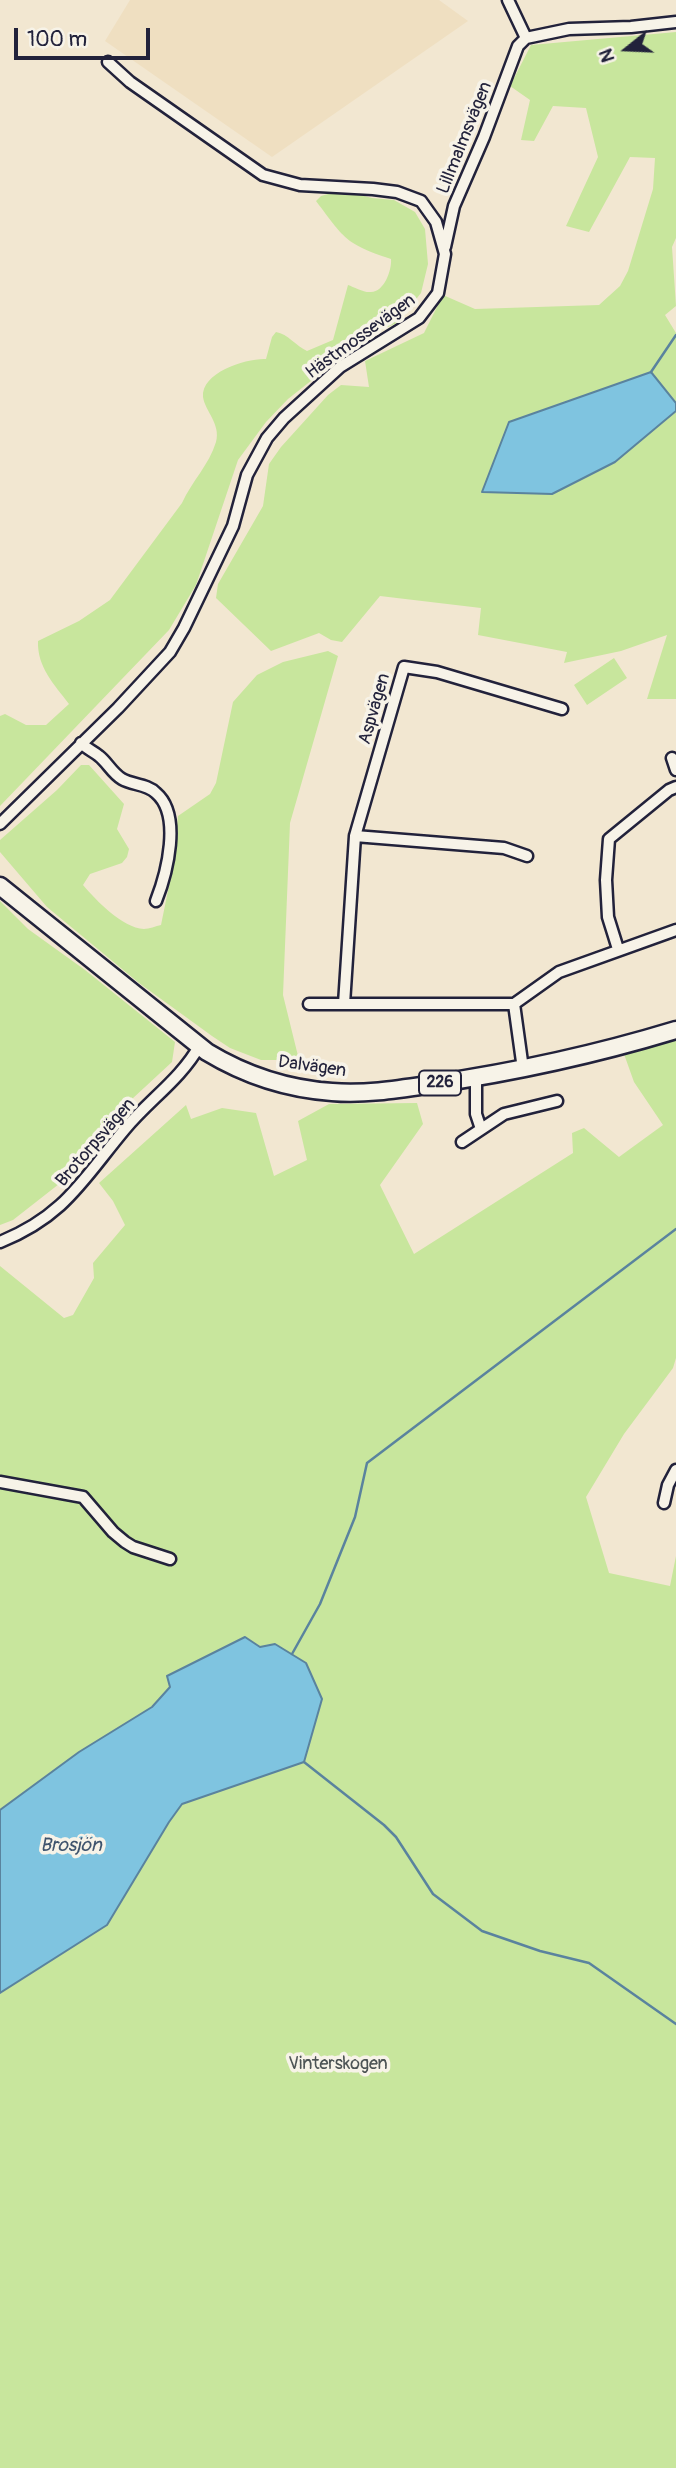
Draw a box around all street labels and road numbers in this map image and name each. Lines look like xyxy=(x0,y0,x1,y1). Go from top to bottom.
street label: Lillmalmsvägen xyxy=(433,79,497,197)
street label: Hästmossevägen xyxy=(302,290,420,384)
street label: Aspvägen xyxy=(355,671,395,747)
street label: Dalvägen xyxy=(277,1052,347,1082)
road number: 226 xyxy=(419,1070,461,1096)
street label: Brotorpsvägen xyxy=(52,1094,140,1192)

